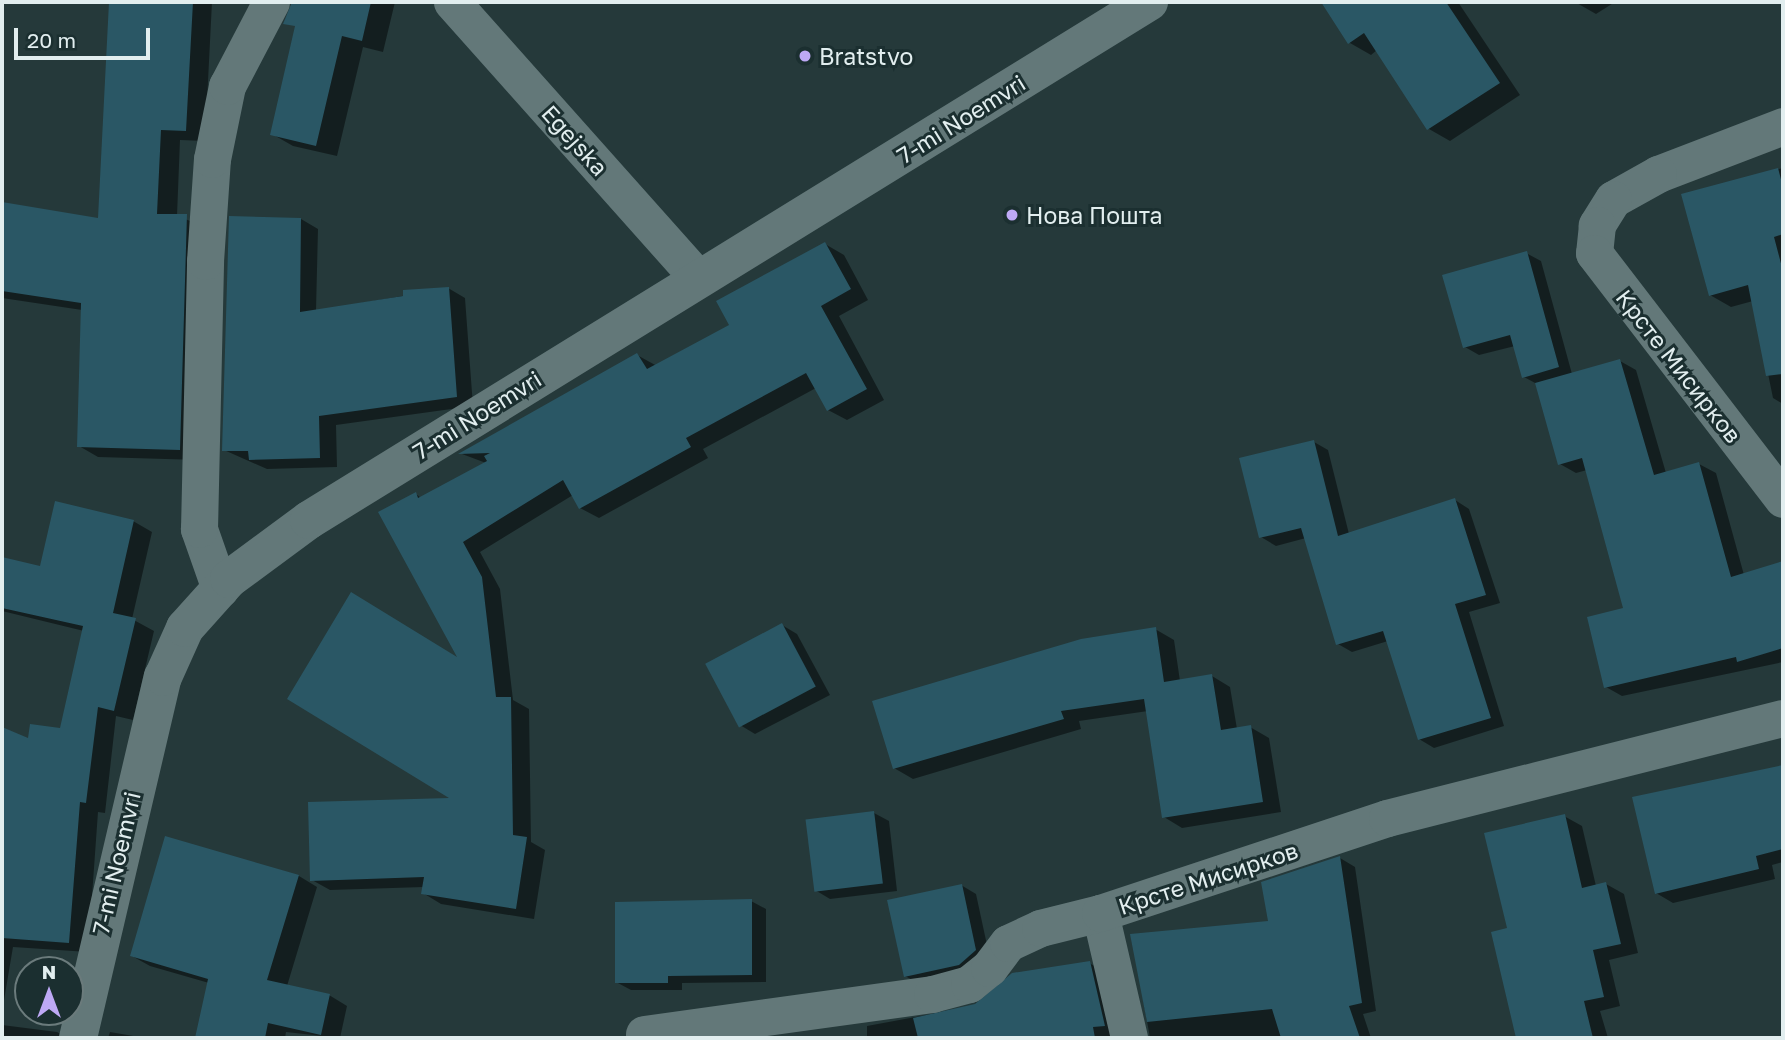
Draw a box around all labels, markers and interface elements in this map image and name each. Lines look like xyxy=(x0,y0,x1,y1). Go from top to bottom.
scale bar xyxy=(18,14,154,58)
text: 20 m xyxy=(27,27,76,53)
place label: Bratstvo xyxy=(819,42,913,70)
marker: Bratstvo xyxy=(797,48,813,64)
street label: 7-mi Noemvri xyxy=(892,69,1030,169)
street label: Egejska xyxy=(536,99,614,181)
place label: Нова Пошта xyxy=(1026,201,1163,229)
marker: Нова Пошта xyxy=(1004,207,1020,223)
street label: Крсте Мисирков xyxy=(1611,284,1747,448)
street label: 7-mi Noemvri xyxy=(408,365,546,465)
street label: 7-mi Noemvri xyxy=(86,789,146,937)
street label: Крсте Мисирков xyxy=(1115,836,1301,920)
north arrow xyxy=(14,956,84,1026)
text: N xyxy=(42,960,56,983)

